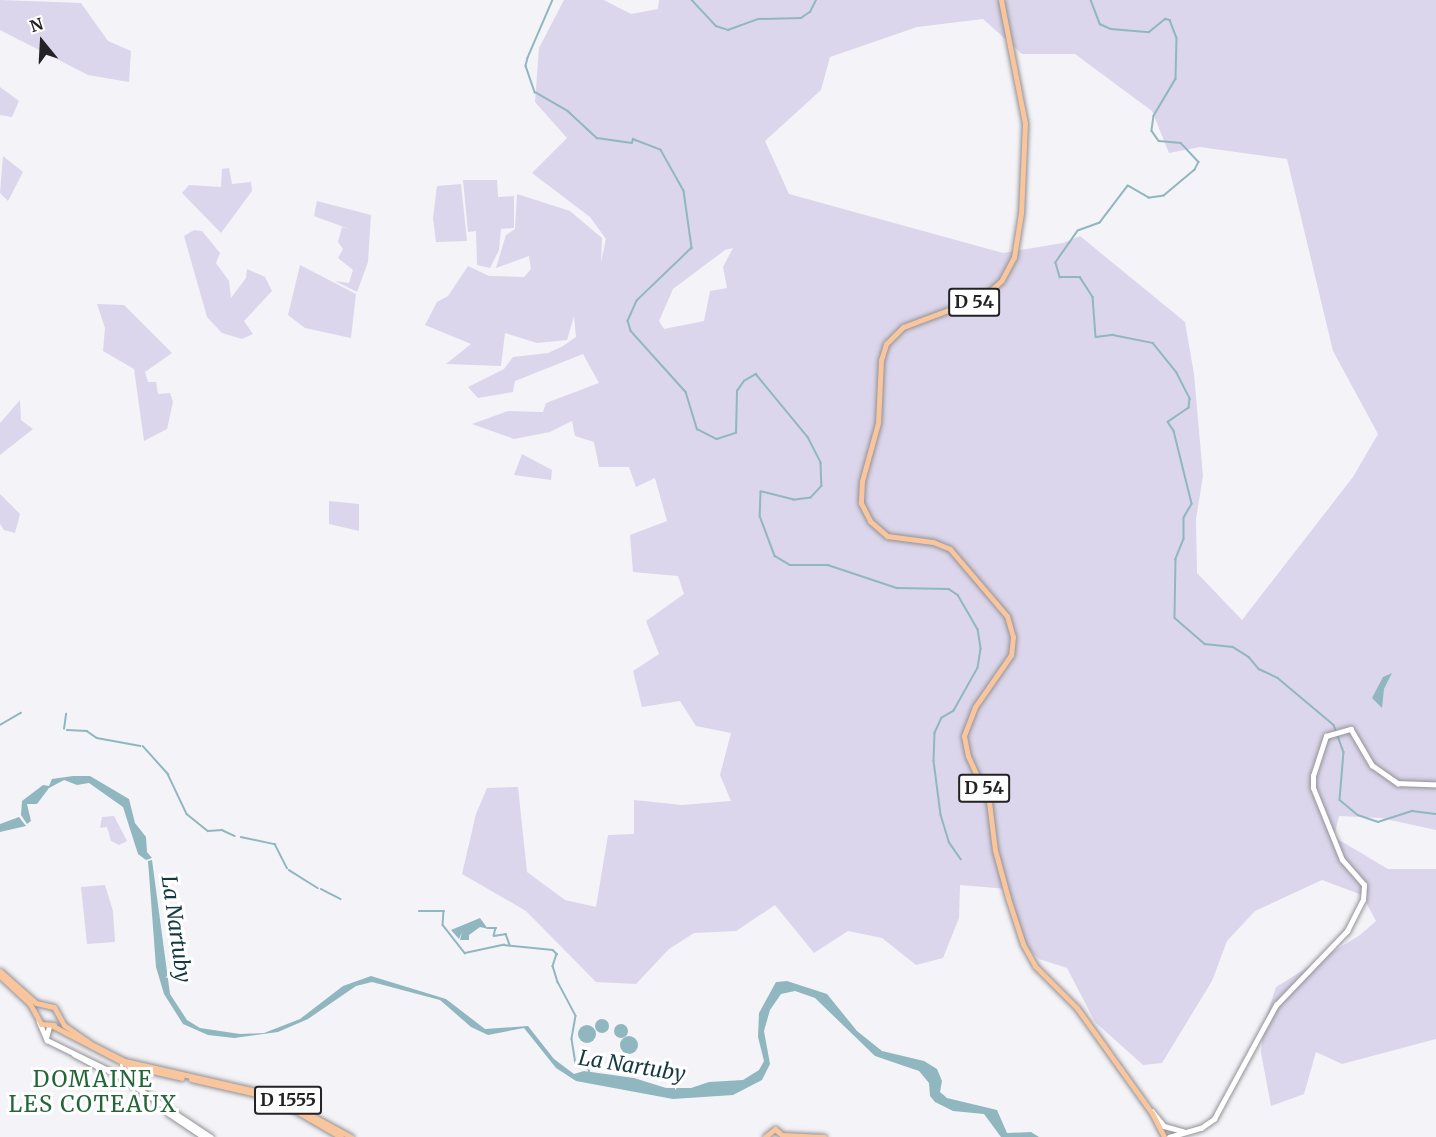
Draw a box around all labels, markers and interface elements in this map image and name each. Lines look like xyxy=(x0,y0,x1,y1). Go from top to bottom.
north arrow xyxy=(12,12,72,72)
text: N xyxy=(27,13,46,36)
road number: D 54 xyxy=(947,287,1001,317)
road number: D 54 xyxy=(957,773,1011,803)
water label: La Nartuby xyxy=(156,874,196,984)
water label: La Nartuby xyxy=(577,1045,687,1087)
district label: DOMAINE LES COTEAUX xyxy=(8,1066,178,1118)
road number: D 1555 xyxy=(254,1085,322,1115)

